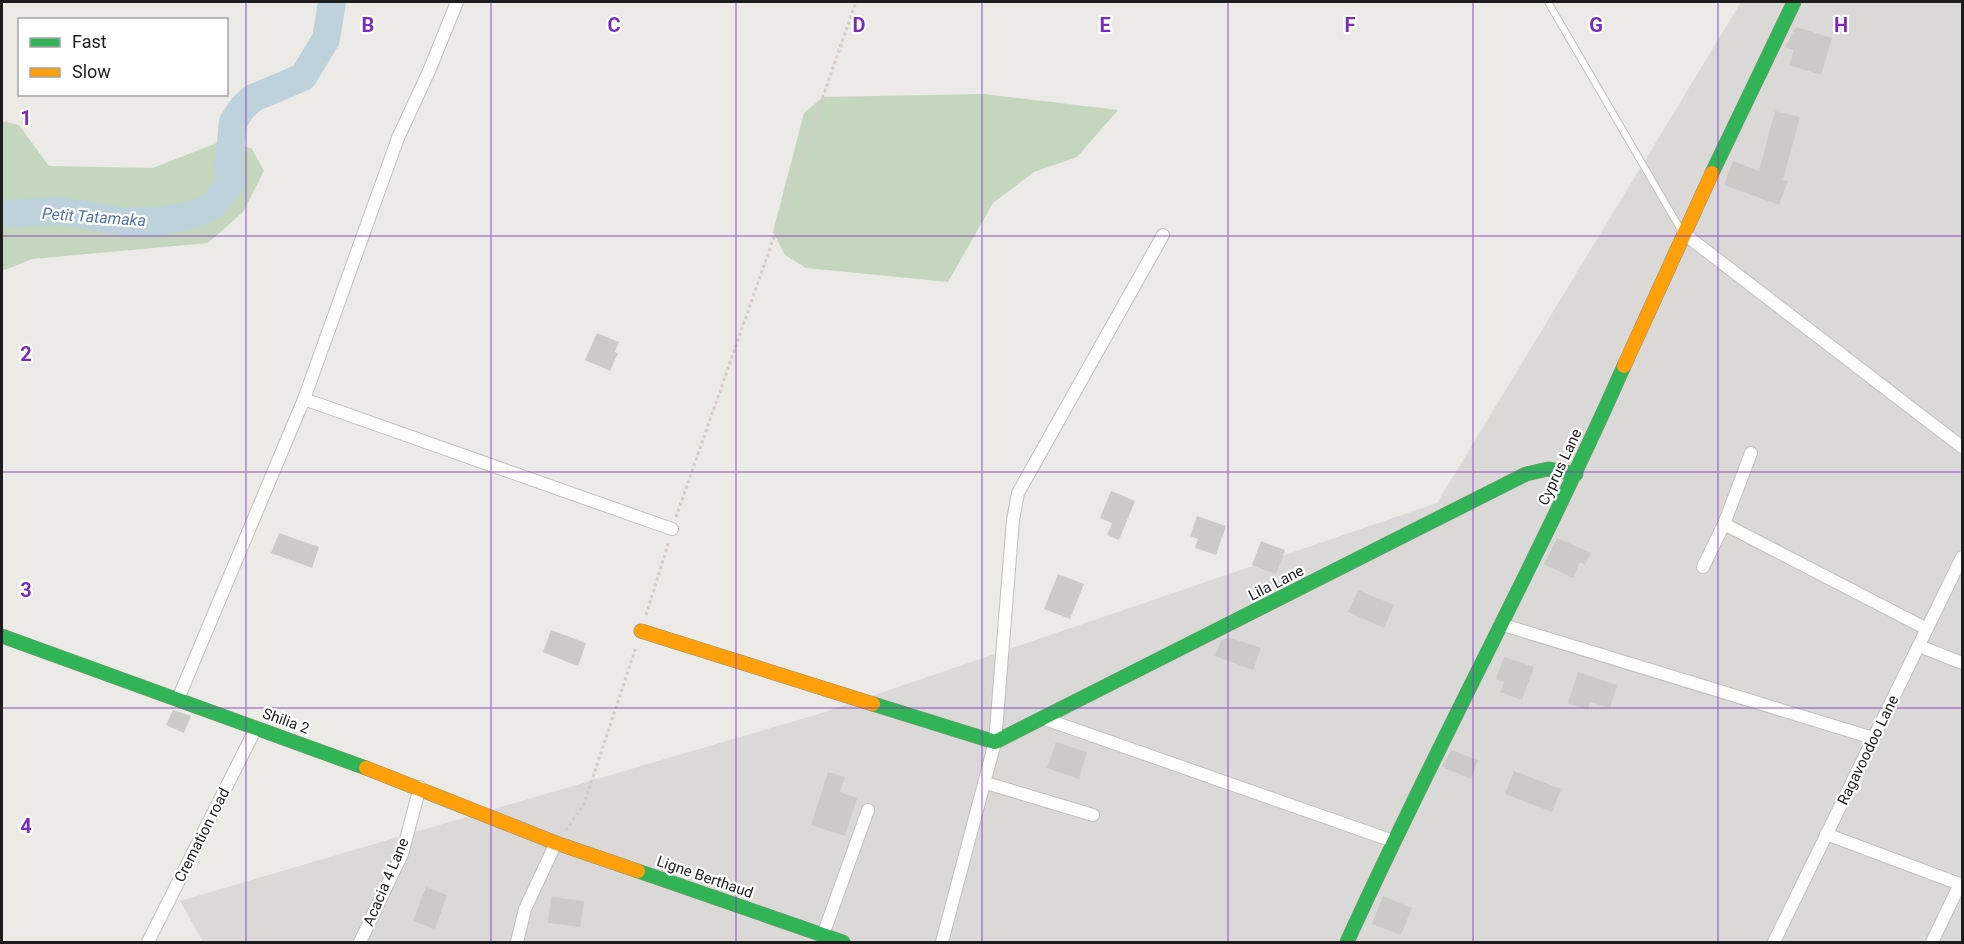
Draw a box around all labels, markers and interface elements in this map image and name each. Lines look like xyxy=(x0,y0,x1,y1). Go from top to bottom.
text: B xyxy=(362,13,374,37)
text: C xyxy=(607,13,621,37)
text: D xyxy=(853,13,866,37)
text: E xyxy=(1099,13,1111,37)
text: F xyxy=(1345,13,1356,37)
text: G xyxy=(1589,13,1603,37)
text: H xyxy=(1834,13,1848,37)
legend xyxy=(18,18,228,96)
text: Fast xyxy=(72,31,107,52)
text: Slow xyxy=(72,61,111,82)
text: 1 xyxy=(20,106,32,130)
water label: Petit Tatamaka xyxy=(41,204,147,230)
text: 2 xyxy=(20,342,32,366)
street label: Cyprus Lane xyxy=(1534,426,1586,508)
street label: Lila Lane xyxy=(1245,561,1307,605)
text: 3 xyxy=(20,578,32,602)
street label: Ragavoodoo Lane xyxy=(1834,692,1902,808)
street label: Shilia 2 xyxy=(260,704,312,738)
street label: Cremation road xyxy=(171,785,233,885)
text: 4 xyxy=(20,814,32,838)
street label: Acacia 4 Lane xyxy=(359,835,413,929)
street label: Ligne Berthaud xyxy=(654,852,756,902)

